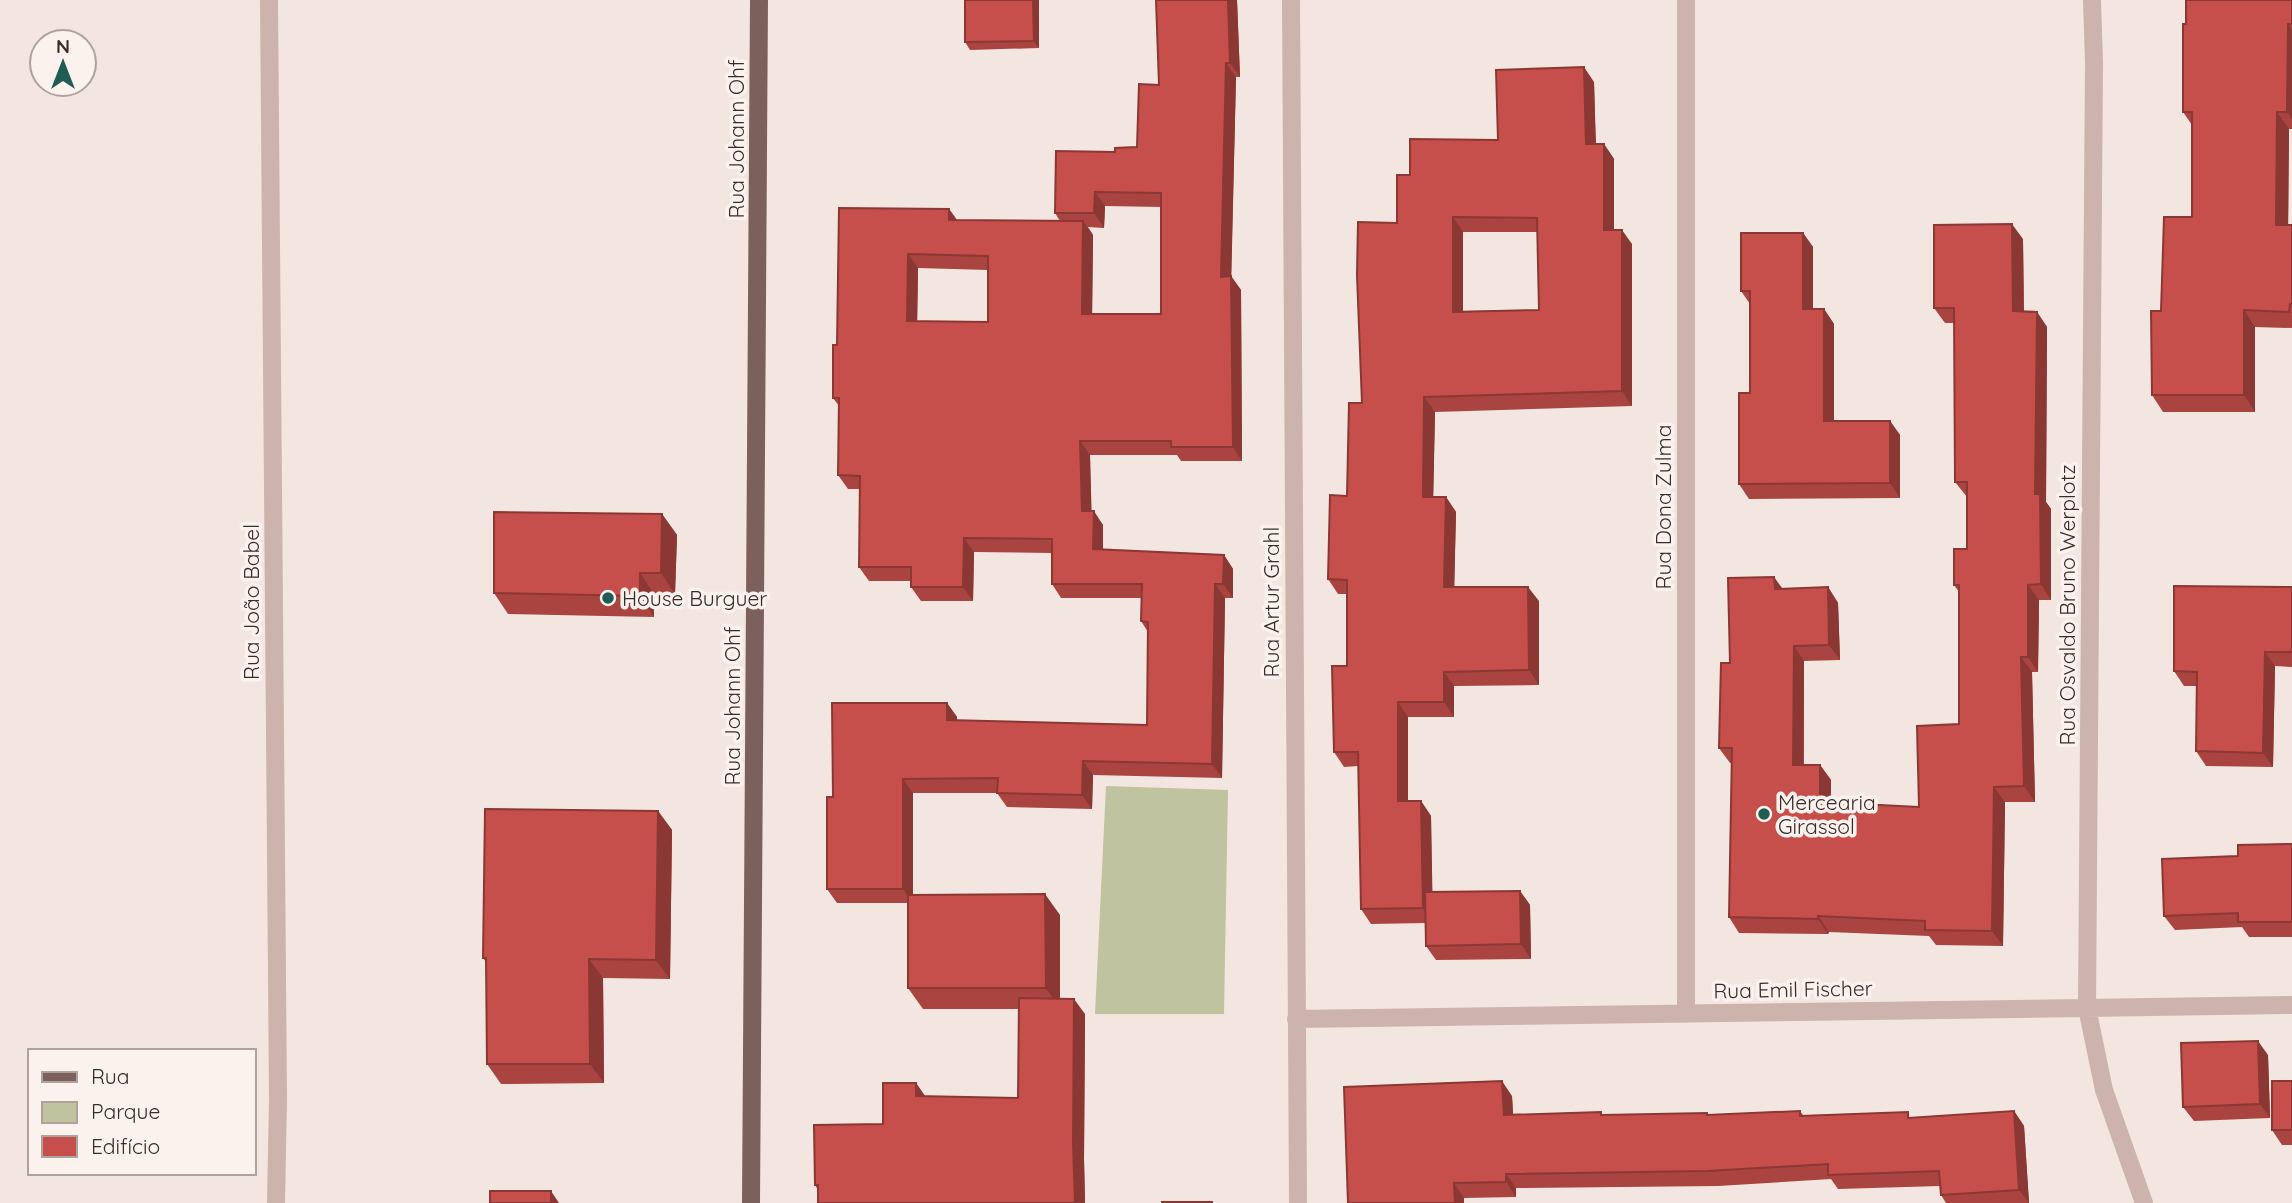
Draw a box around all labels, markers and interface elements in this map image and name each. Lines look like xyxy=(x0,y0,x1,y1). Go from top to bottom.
north arrow xyxy=(28,28,98,98)
text: N xyxy=(56,34,70,58)
street label: Rua Johann Ohf xyxy=(723,59,749,219)
street label: Rua Dona Zulma xyxy=(1650,425,1676,589)
street label: Rua Osvaldo Bruno Werplotz xyxy=(2054,464,2080,746)
street label: Rua João Babel xyxy=(238,524,264,680)
street label: Rua Artur Grahl xyxy=(1258,527,1284,677)
place label: House Burguer xyxy=(622,585,767,611)
marker: House Burguer xyxy=(600,590,616,606)
street label: Rua Johann Ohf xyxy=(719,626,745,786)
place label: Mercearia Girassol xyxy=(1778,789,1876,839)
marker: Mercearia Girassol xyxy=(1756,806,1772,822)
street label: Rua Emil Fischer xyxy=(1713,975,1873,1003)
legend xyxy=(28,1049,256,1175)
text: Rua xyxy=(91,1063,130,1089)
text: Parque xyxy=(91,1098,160,1124)
text: Edifício xyxy=(91,1133,160,1159)

